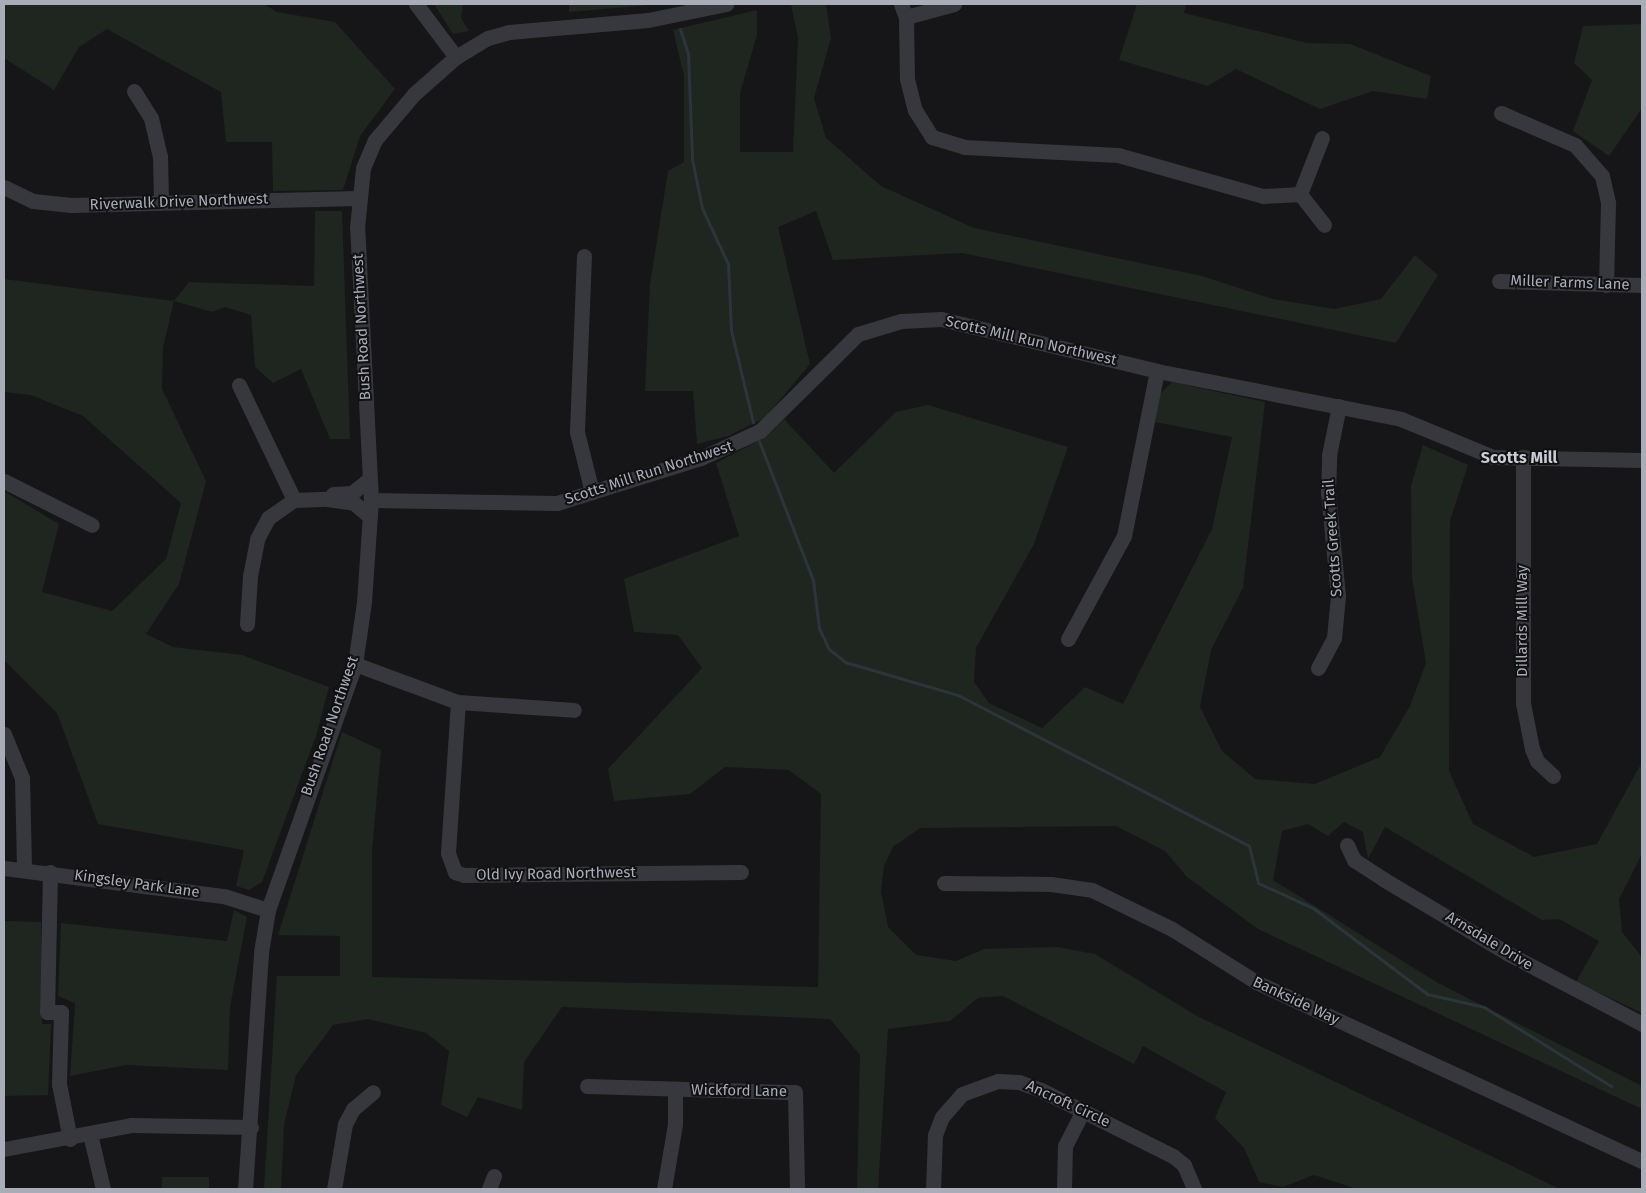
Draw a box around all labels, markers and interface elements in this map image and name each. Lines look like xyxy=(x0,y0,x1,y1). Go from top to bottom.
street label: Riverwalk Drive Northwest xyxy=(89,190,269,214)
street label: Bush Road Northwest xyxy=(349,253,375,401)
street label: Miller Farms Lane xyxy=(1510,272,1630,294)
street label: Scotts Mill Run Northwest xyxy=(944,313,1118,369)
street label: Scotts Mill Run Northwest xyxy=(563,437,735,509)
district label: Scotts Mill xyxy=(1481,448,1557,468)
street label: Scotts Greek Trail xyxy=(1320,479,1346,597)
street label: Dillards Mill Way xyxy=(1514,565,1532,677)
street label: Bush Road Northwest xyxy=(298,654,362,798)
street label: Old Ivy Road Northwest xyxy=(476,864,636,884)
street label: Kingsley Park Lane xyxy=(73,866,201,902)
street label: Arnsdale Drive xyxy=(1442,908,1536,974)
street label: Bankside Way xyxy=(1250,973,1342,1029)
street label: Ancroft Circle xyxy=(1023,1077,1113,1131)
street label: Wickford Lane xyxy=(691,1081,787,1101)

